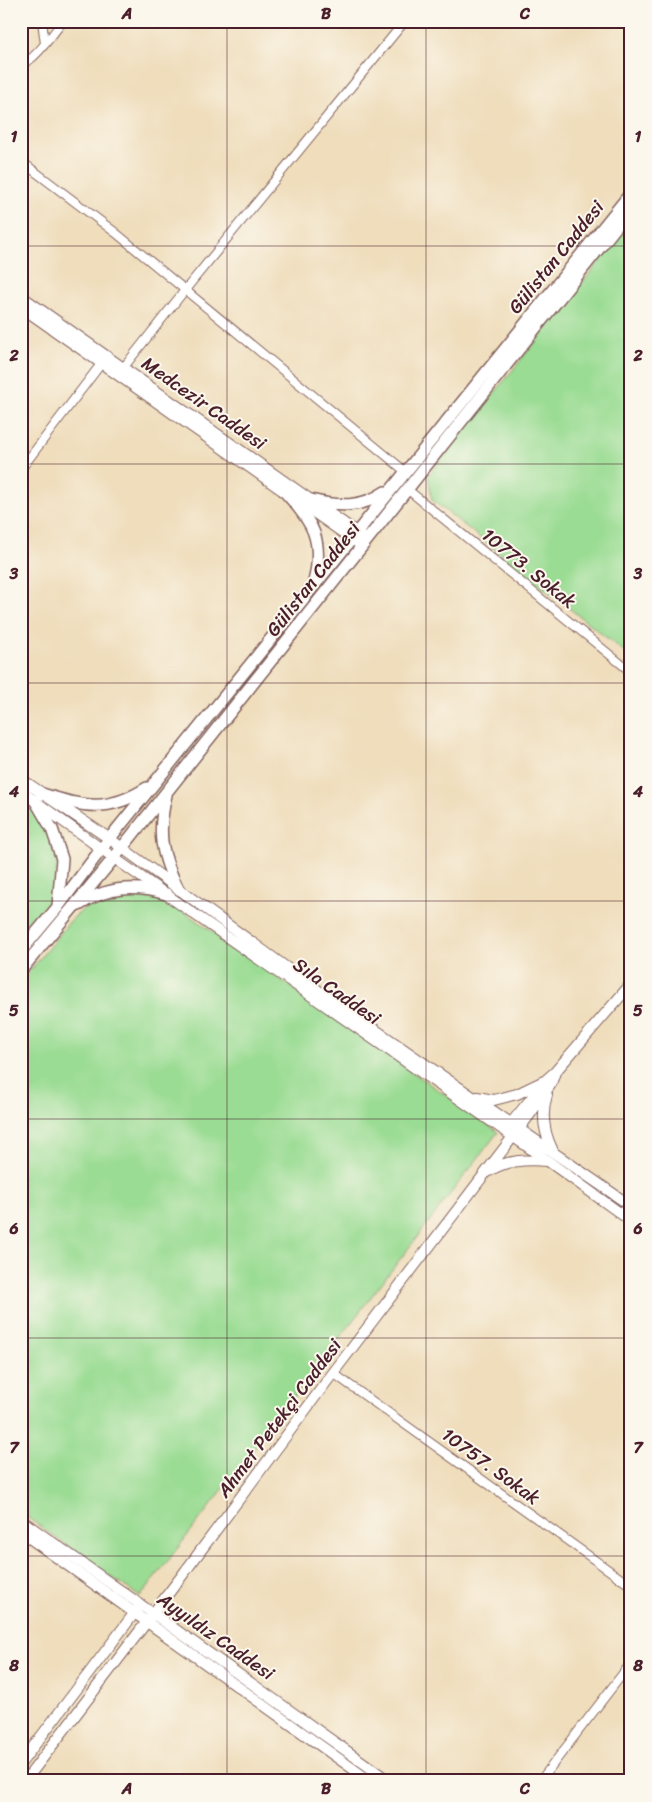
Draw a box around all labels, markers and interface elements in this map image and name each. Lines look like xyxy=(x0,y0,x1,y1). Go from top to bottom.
text: A xyxy=(121,0,132,28)
text: B xyxy=(321,0,332,28)
text: C xyxy=(519,0,531,28)
text: 1 xyxy=(11,122,18,151)
text: 1 xyxy=(635,122,642,151)
street label: Gülistan Caddesi xyxy=(499,192,613,321)
text: 2 xyxy=(8,341,19,370)
text: 2 xyxy=(632,341,643,370)
street label: Medcezir Caddesi xyxy=(134,347,274,459)
street label: Gülistan Caddesi xyxy=(257,513,369,644)
street label: 10773. Sokak xyxy=(474,519,584,617)
text: 3 xyxy=(9,559,19,588)
text: 3 xyxy=(633,559,643,588)
text: 4 xyxy=(8,777,19,806)
text: 4 xyxy=(632,777,643,806)
street label: Sıla Caddesi xyxy=(286,948,389,1034)
text: 5 xyxy=(9,996,19,1025)
text: 5 xyxy=(633,996,643,1025)
text: 6 xyxy=(8,1214,19,1243)
text: 6 xyxy=(632,1214,643,1243)
street label: Ahmet Petekçi Caddesi xyxy=(207,1331,351,1506)
street label: 10757. Sokak xyxy=(435,1419,547,1513)
text: 7 xyxy=(9,1433,20,1462)
text: 7 xyxy=(633,1433,644,1462)
street label: Ayyıldız Caddesi xyxy=(150,1583,282,1689)
text: 8 xyxy=(8,1651,19,1680)
text: 8 xyxy=(632,1651,643,1680)
text: A xyxy=(121,1774,132,1802)
text: B xyxy=(321,1774,332,1802)
text: C xyxy=(519,1774,531,1802)

